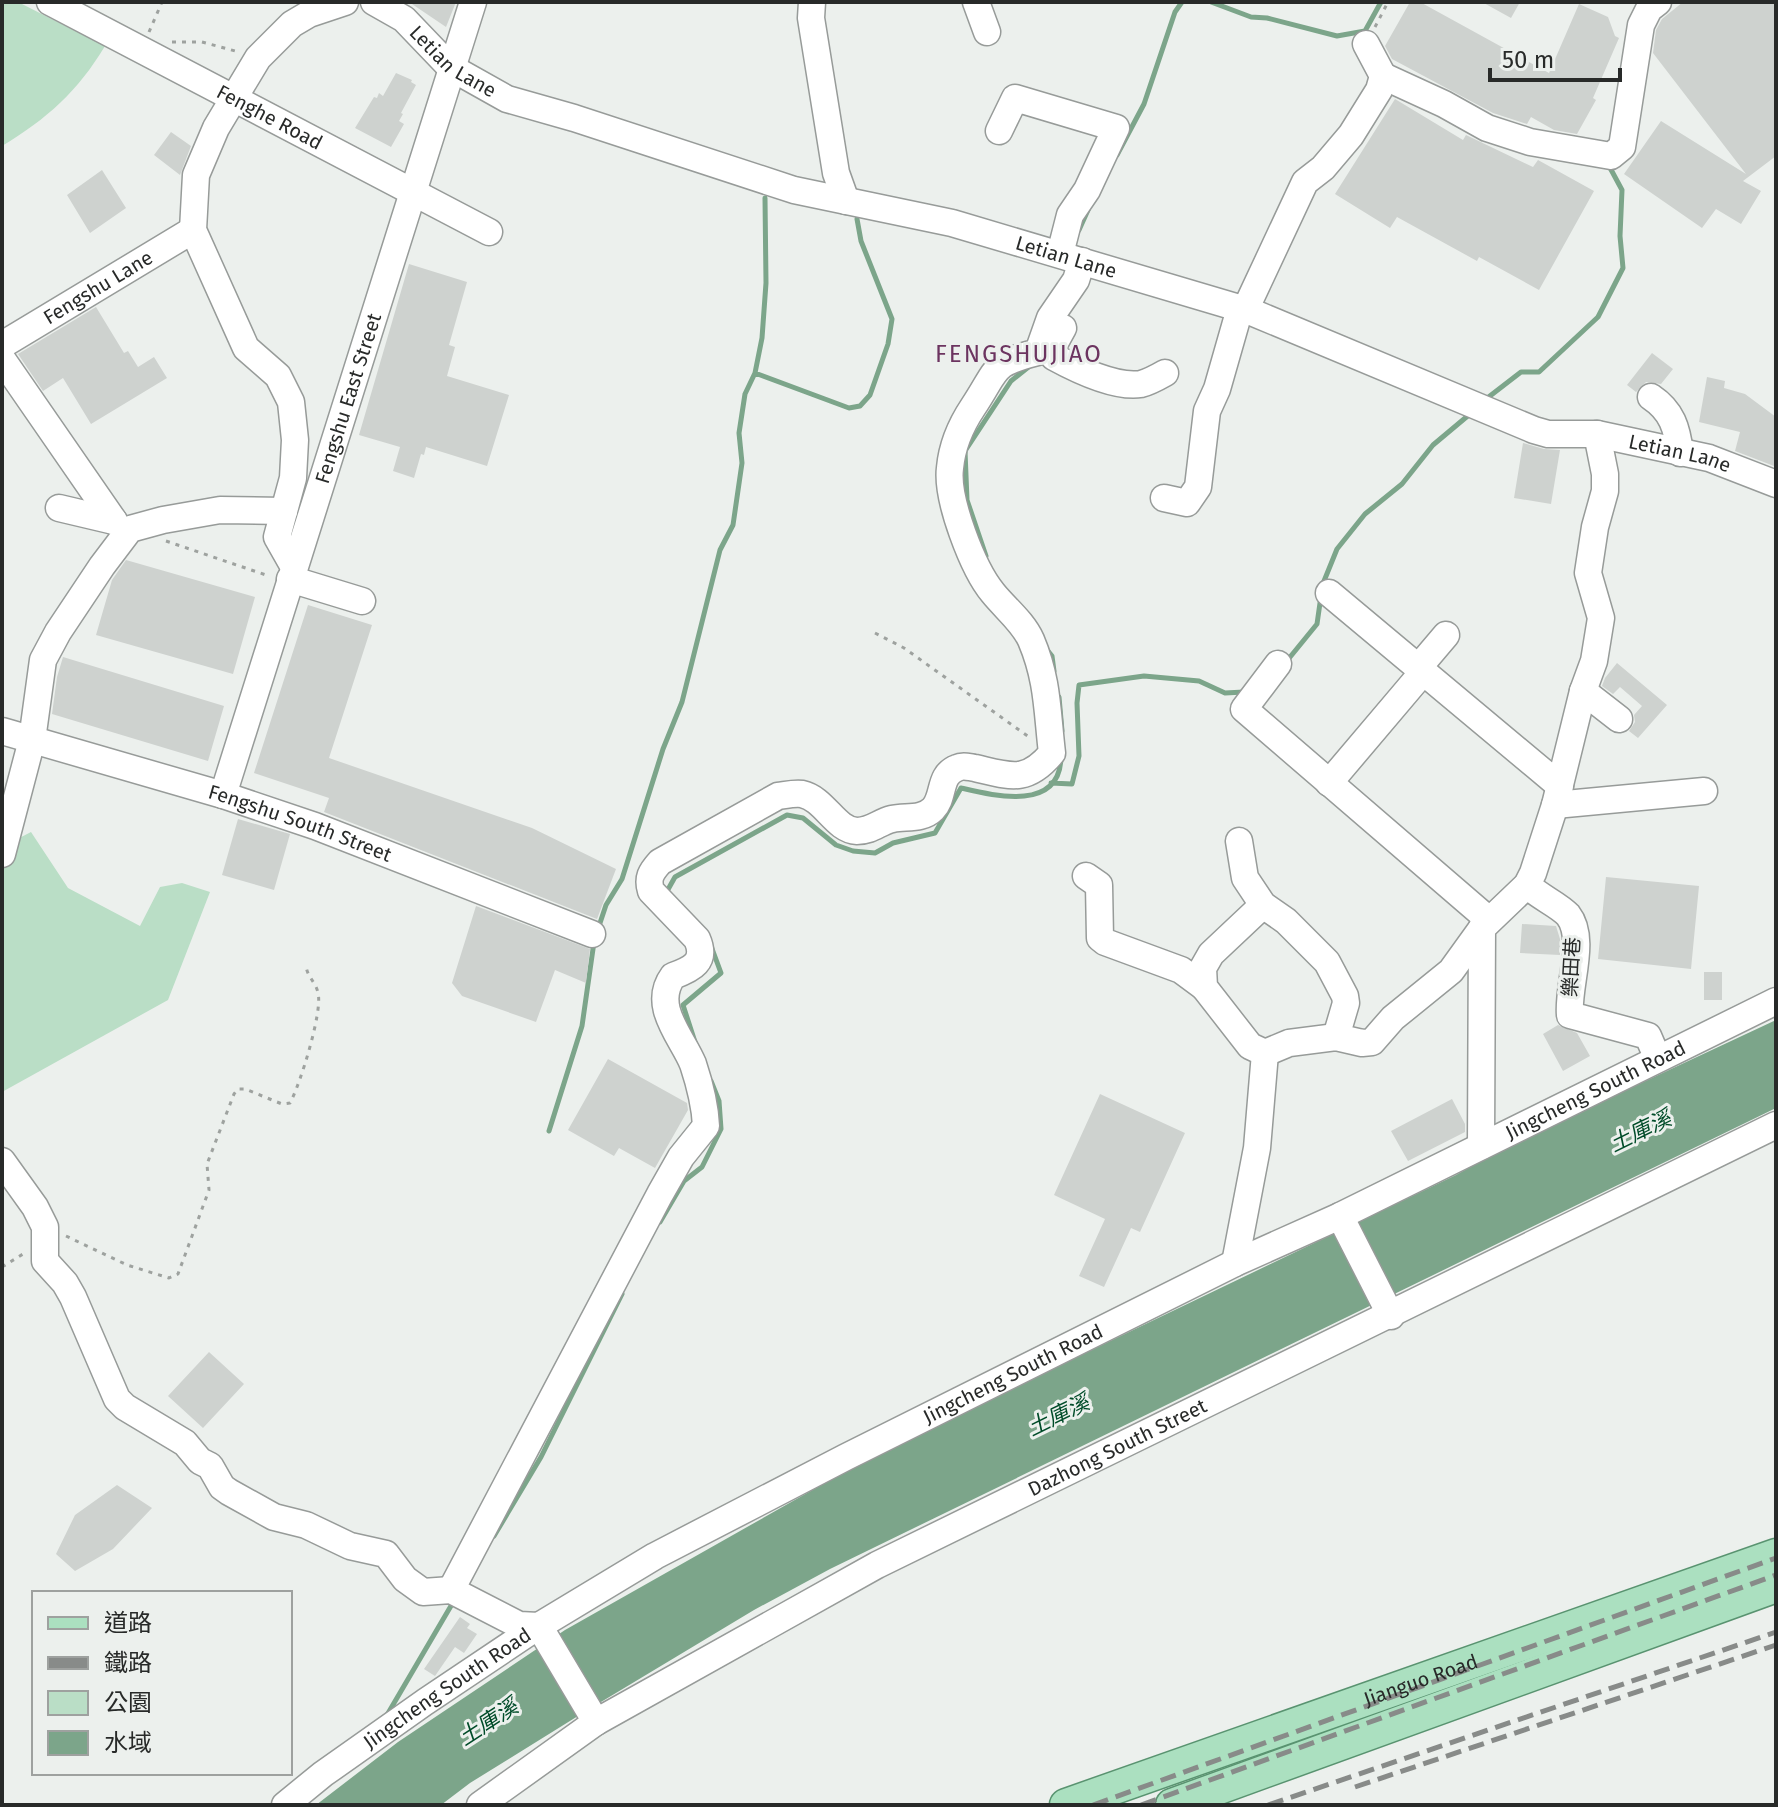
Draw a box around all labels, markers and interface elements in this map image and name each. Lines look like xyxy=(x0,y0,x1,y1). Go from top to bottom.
street label: Letian Lane xyxy=(405,20,501,103)
scale bar xyxy=(1490,32,1620,82)
text: 50 m xyxy=(1502,46,1554,74)
street label: Fenghe Road xyxy=(213,79,327,155)
street label: Letian Lane xyxy=(1013,230,1120,283)
street label: Fengshu Lane xyxy=(39,245,157,329)
street label: Fengshu East Street xyxy=(310,309,386,486)
district label: FENGSHUJIAO xyxy=(935,340,1103,368)
street label: Letian Lane xyxy=(1626,429,1734,477)
street label: Fengshu South Street xyxy=(206,779,396,867)
street label: 樂田巷 xyxy=(1557,936,1585,998)
street label: Jingcheng South Road xyxy=(1501,1036,1689,1145)
water label: 土庫溪 xyxy=(1604,1103,1678,1158)
street label: Jingcheng South Road xyxy=(919,1319,1107,1429)
water label: 土庫溪 xyxy=(1022,1387,1096,1442)
street label: Dazhong South Street xyxy=(1024,1393,1211,1501)
legend xyxy=(32,1591,292,1775)
text: 道路 xyxy=(104,1609,152,1637)
street label: Jingcheng South Road xyxy=(359,1622,536,1754)
text: 鐵路 xyxy=(104,1649,152,1677)
street label: Jianguo Road xyxy=(1360,1649,1481,1711)
text: 公園 xyxy=(104,1689,152,1717)
water label: 土庫溪 xyxy=(453,1691,526,1751)
text: 水域 xyxy=(104,1729,152,1757)

